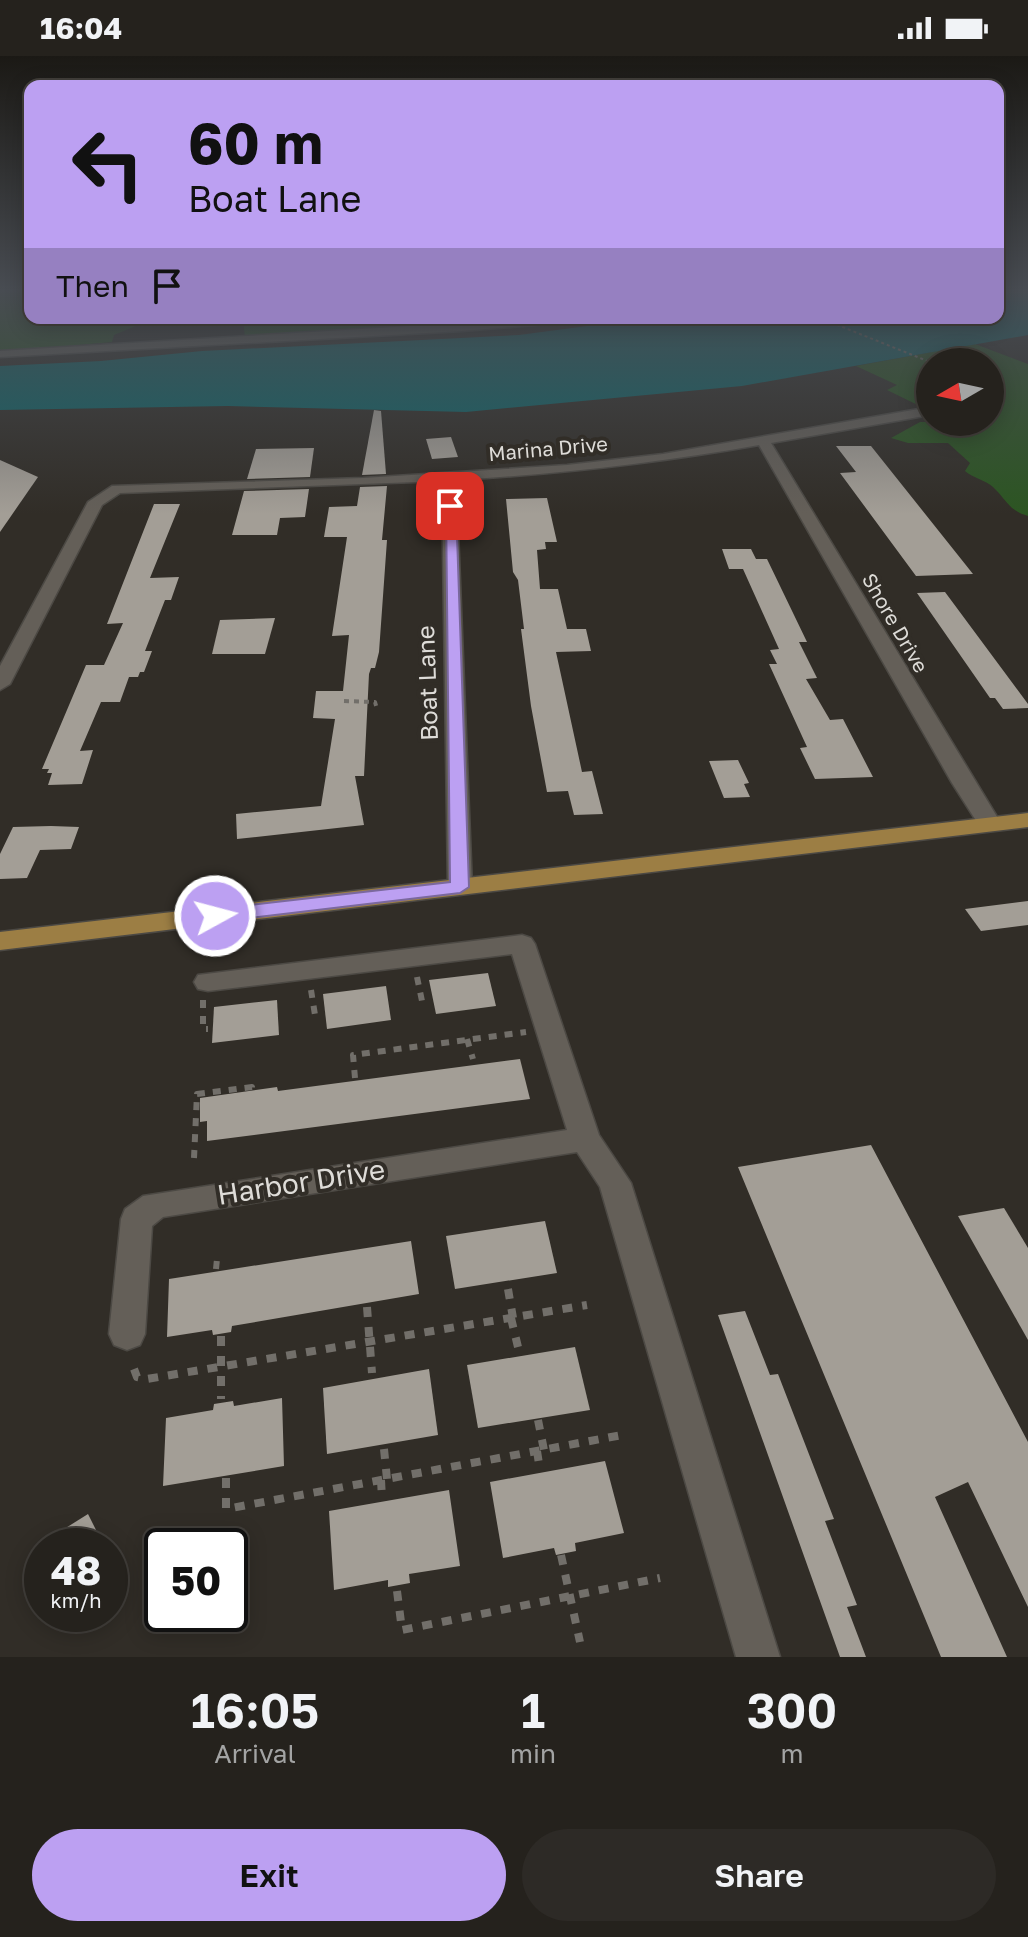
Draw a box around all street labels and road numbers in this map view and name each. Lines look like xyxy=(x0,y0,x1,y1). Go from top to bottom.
street label: Marina Drive xyxy=(487,431,609,465)
street label: Shore Drive xyxy=(858,568,934,677)
street label: Boat Lane xyxy=(410,625,443,741)
street label: Harbor Drive xyxy=(215,1152,387,1211)

